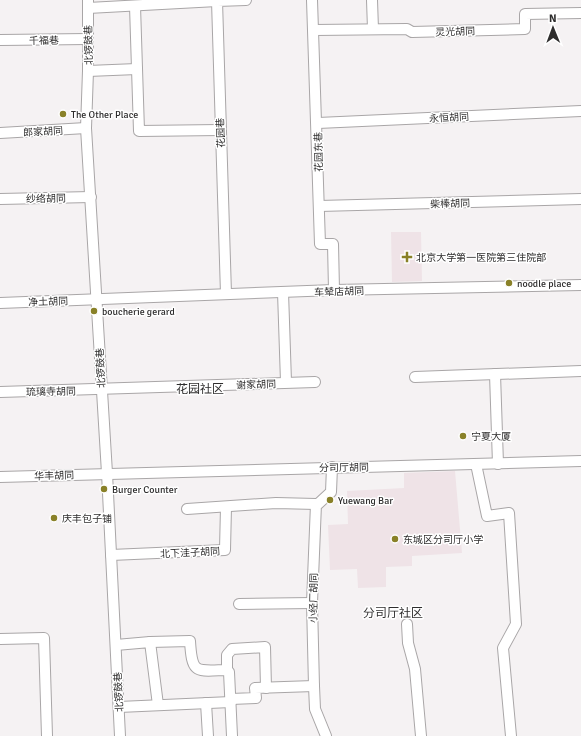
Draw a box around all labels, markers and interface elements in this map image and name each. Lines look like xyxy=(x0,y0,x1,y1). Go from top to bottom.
north arrow xyxy=(533,8,573,48)
text: N xyxy=(549,12,557,25)
street label: 北锣鼓巷 xyxy=(83,25,95,65)
street label: 灵光胡同 xyxy=(435,25,475,39)
street label: 千福巷 xyxy=(29,35,59,47)
marker: The Other Place xyxy=(58,109,68,119)
place label: The Other Place xyxy=(71,109,138,121)
street label: 永恒胡同 xyxy=(429,111,469,125)
street label: 花园巷 xyxy=(214,118,228,148)
street label: 郎家胡同 xyxy=(23,125,63,139)
street label: 花园东巷 xyxy=(313,132,325,172)
street label: 纱络胡同 xyxy=(26,193,66,205)
street label: 柴棒胡同 xyxy=(430,197,470,211)
marker: 北京大学第一医院第三住院部 xyxy=(401,251,413,263)
place label: 北京大学第一医院第三住院部 xyxy=(416,252,546,264)
marker: noodle place xyxy=(504,278,514,288)
place label: noodle place xyxy=(517,278,571,290)
street label: 车辇店胡同 xyxy=(314,285,364,299)
street label: 净土胡同 xyxy=(28,295,68,309)
marker: boucherie gerard xyxy=(89,306,99,316)
place label: boucherie gerard xyxy=(102,306,175,318)
street label: 北锣鼓巷 xyxy=(94,348,108,388)
street label: 谢家胡同 xyxy=(236,378,276,392)
district label: 花园社区 xyxy=(176,382,224,397)
street label: 琉璃寺胡同 xyxy=(26,386,76,398)
marker: 宁夏大厦 xyxy=(458,431,468,441)
place label: 宁夏大厦 xyxy=(471,431,511,443)
street label: 分司厅胡同 xyxy=(319,462,369,474)
street label: 华丰胡同 xyxy=(34,469,74,483)
marker: Burger Counter xyxy=(99,484,109,494)
place label: Burger Counter xyxy=(112,484,178,496)
marker: Yuewang Bar xyxy=(325,495,335,505)
place label: Yuewang Bar xyxy=(338,495,393,507)
marker: 庆丰包子铺 xyxy=(49,513,59,523)
place label: 庆丰包子铺 xyxy=(62,513,112,525)
marker: 东城区分司厅小学 xyxy=(390,534,400,544)
place label: 东城区分司厅小学 xyxy=(403,534,483,546)
street label: 北下洼子胡同 xyxy=(160,545,220,561)
street label: 小经厂胡同 xyxy=(308,573,320,623)
district label: 分司厅社区 xyxy=(363,606,423,621)
street label: 北锣鼓巷 xyxy=(112,672,126,712)

